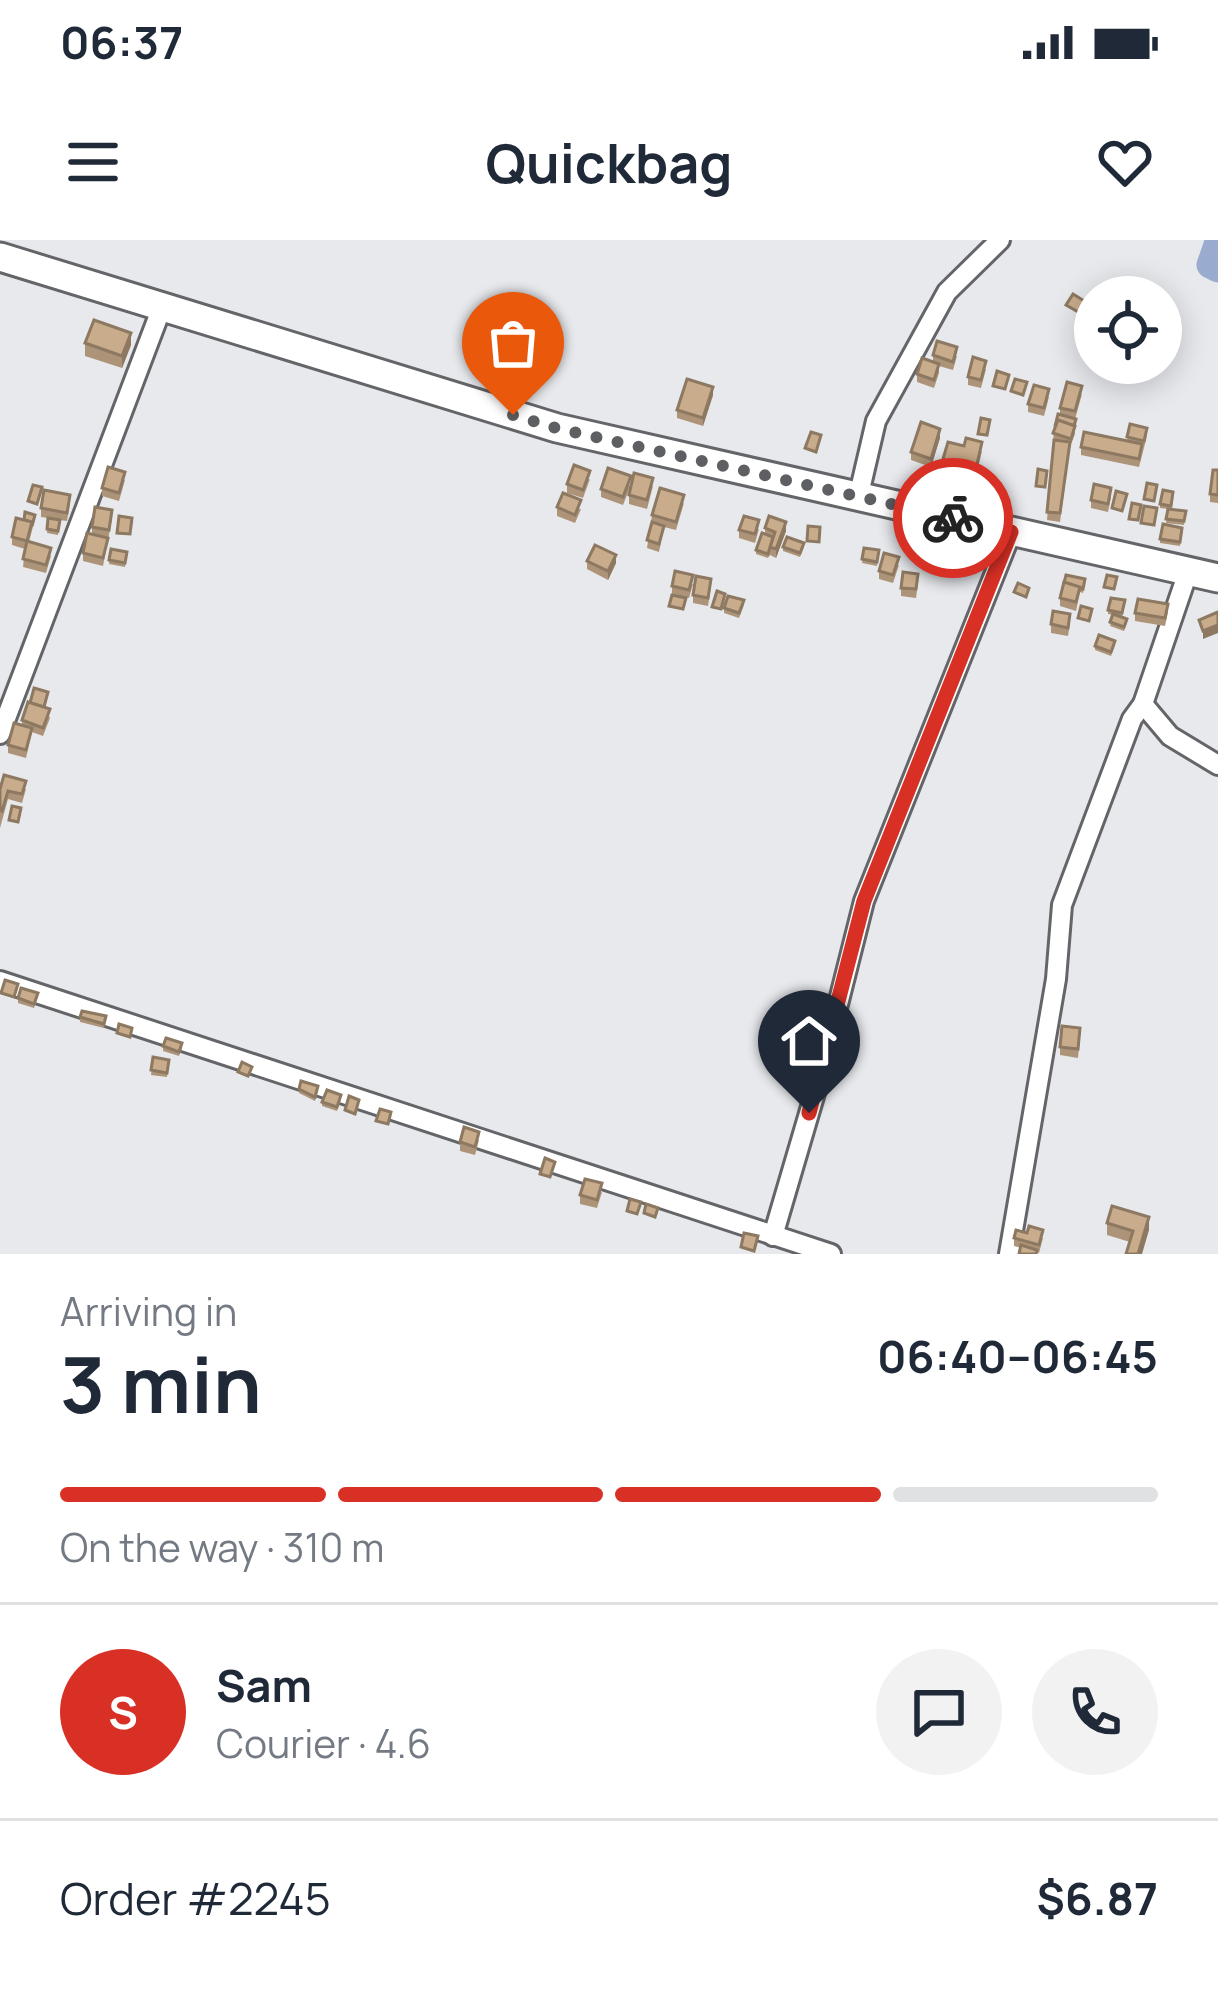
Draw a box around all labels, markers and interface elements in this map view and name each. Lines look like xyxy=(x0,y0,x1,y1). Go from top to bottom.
text: 06:37 xyxy=(60,11,183,73)
text: Quickbag xyxy=(485,125,733,199)
icon: menu xyxy=(60,129,126,195)
icon: heart xyxy=(1092,129,1158,195)
map controls xyxy=(1074,276,1182,384)
button: locate xyxy=(1074,276,1182,384)
pin xyxy=(462,292,564,415)
icon: bag xyxy=(480,310,546,376)
courier xyxy=(893,458,1013,578)
icon: bike xyxy=(920,485,986,551)
pin xyxy=(758,990,860,1113)
icon: home xyxy=(776,1008,842,1074)
text: Arriving in xyxy=(60,1284,237,1338)
text: 06:40–06:45 xyxy=(877,1325,1158,1387)
text: 3 min xyxy=(60,1330,262,1436)
text: On the way · 310 m xyxy=(60,1520,384,1574)
button: chat xyxy=(876,1649,1002,1775)
button: phone xyxy=(1032,1649,1158,1775)
text: Sam xyxy=(216,1654,312,1716)
text: S xyxy=(108,1681,138,1743)
text: Courier · 4.6 xyxy=(216,1716,431,1770)
text: Order #2245 xyxy=(60,1867,331,1929)
text: $6.87 xyxy=(1037,1867,1158,1929)

